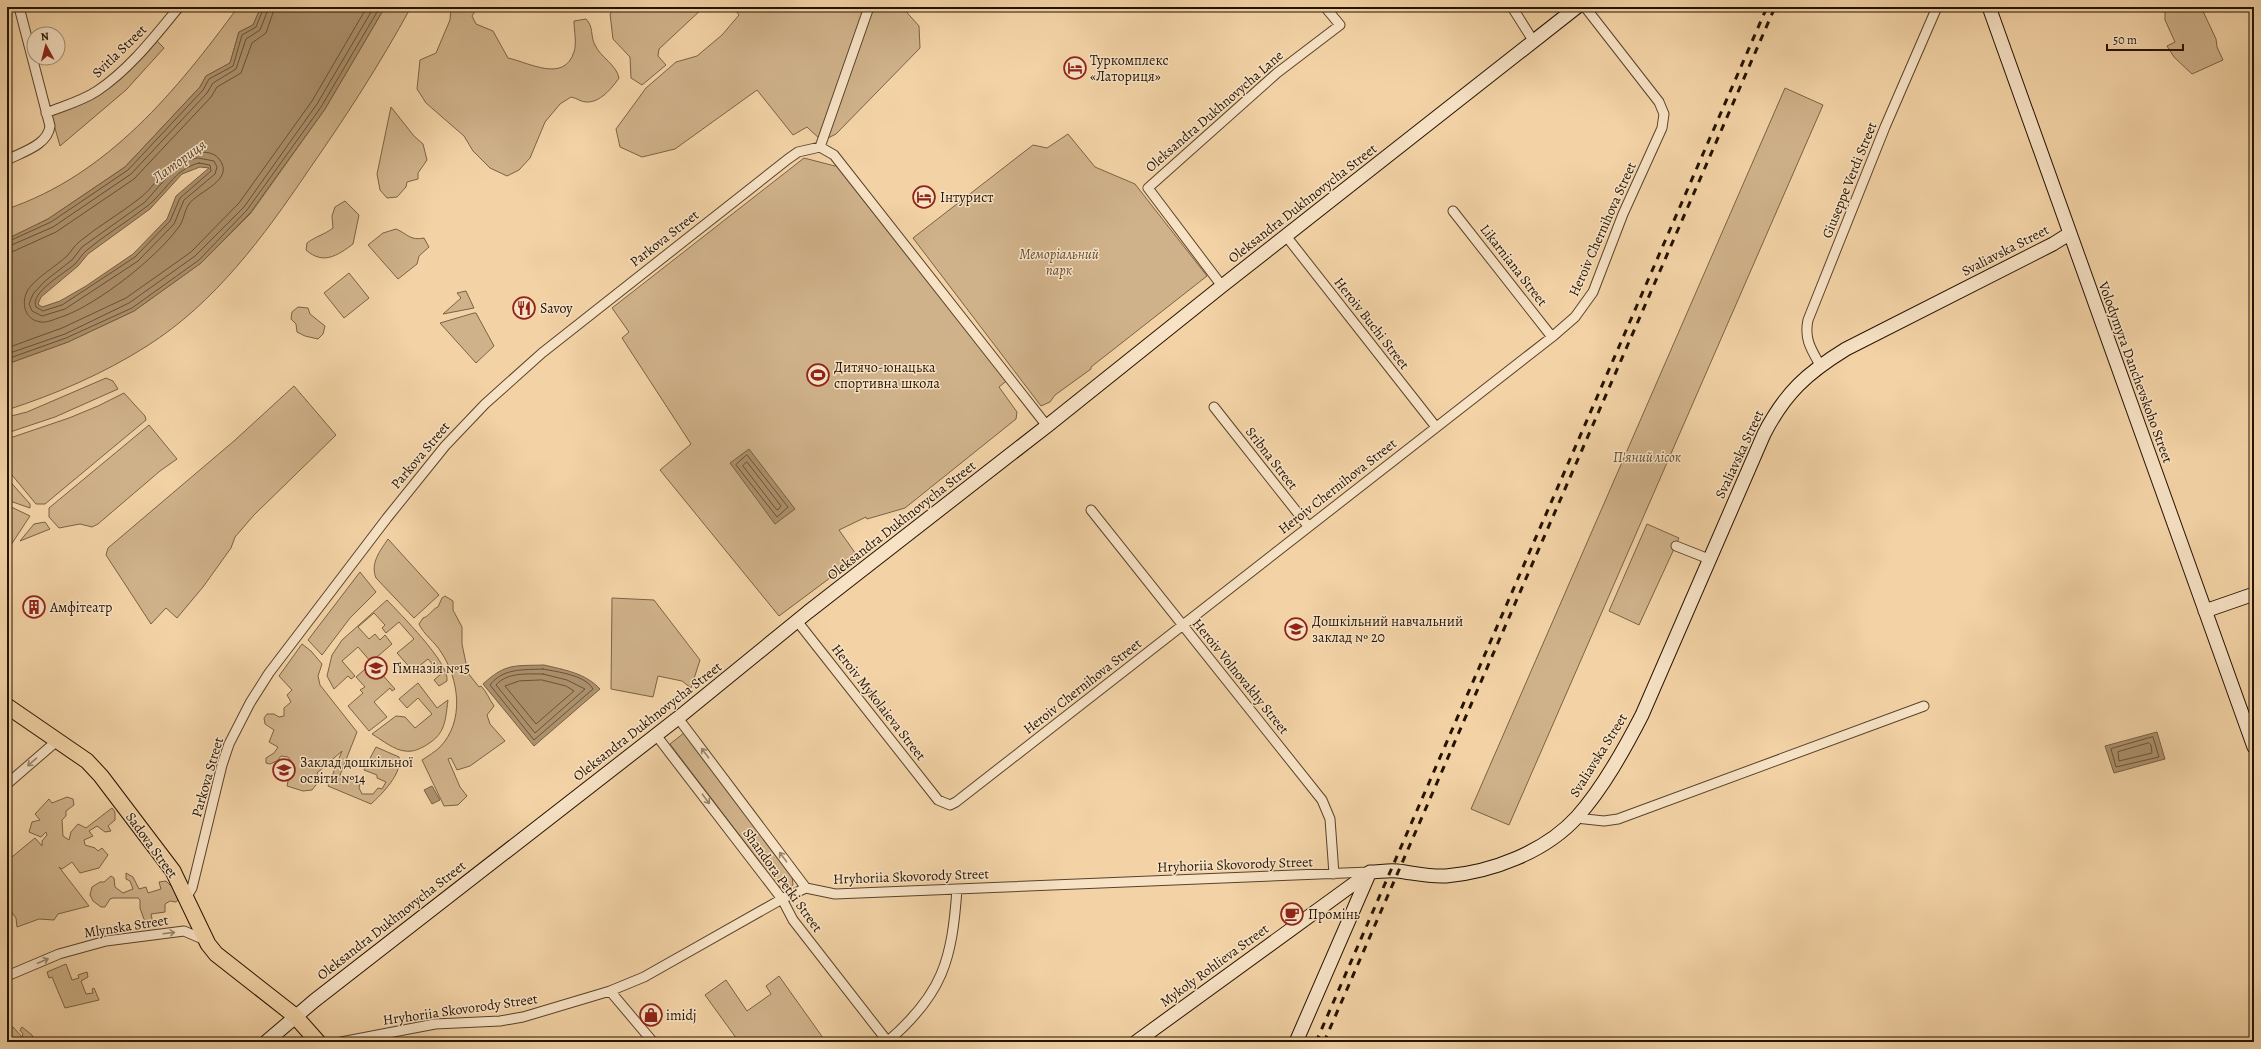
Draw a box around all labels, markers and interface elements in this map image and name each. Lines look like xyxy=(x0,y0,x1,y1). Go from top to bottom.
street label: Svitla Street xyxy=(88,20,151,82)
north arrow xyxy=(26,26,66,66)
scale bar xyxy=(2107,26,2183,52)
text: N xyxy=(40,29,50,45)
text: 50 m xyxy=(2113,32,2137,48)
street label: Oleksandra Dukhnovycha Lane xyxy=(1141,46,1287,177)
place label: Туркомплекс «Латориця» xyxy=(1090,51,1168,86)
hotel icon: Туркомплекс «Латориця» xyxy=(1062,55,1088,81)
street label: Giuseppe Verdi Street xyxy=(1817,119,1882,241)
water label: Латориця xyxy=(147,134,210,188)
street label: Oleksandra Dukhnovycha Street xyxy=(1224,139,1381,267)
street label: Heroiv Chernihova Street xyxy=(1564,159,1641,299)
hotel icon: Інтурист xyxy=(911,184,937,210)
place label: Інтурист xyxy=(940,188,993,207)
street label: Parkova Street xyxy=(626,205,703,271)
street label: Likarniana Street xyxy=(1476,220,1552,311)
street label: Svaliavska Street xyxy=(1958,220,2052,281)
park label: Меморіальний парк xyxy=(1019,245,1099,280)
street label: Heroiv Buchi Street xyxy=(1330,273,1414,374)
street label: Volodymyra Danchevskoho Street xyxy=(2093,278,2177,466)
restaurant icon: Savoy xyxy=(511,295,537,321)
place label: Savoy xyxy=(540,299,573,318)
place label: Дитячо-юнацька спортивна школа xyxy=(834,358,940,393)
sports icon: Дитячо-юнацька спортивна школа xyxy=(805,362,831,388)
street label: Svaliavska Street xyxy=(1711,407,1768,502)
street label: Parkova Street xyxy=(387,417,454,493)
street label: Sribna Street xyxy=(1241,423,1302,494)
street label: Heroiv Chernihova Street xyxy=(1274,434,1401,539)
park label: П'яний лісок xyxy=(1613,448,1681,467)
street label: Oleksandra Dukhnovycha Street xyxy=(823,456,980,584)
building icon: Амфітеатр xyxy=(21,594,47,620)
place label: Амфітеатр xyxy=(49,598,112,617)
place label: Дошкільний навчальний заклад № 20 xyxy=(1312,612,1463,647)
street label: Heroiv Volnovakhy Street xyxy=(1188,614,1294,739)
school or university icon: Дошкільний навчальний заклад № 20 xyxy=(1283,616,1309,642)
street label: Heroiv Chernihova Street xyxy=(1019,634,1146,739)
street label: Heroiv Mykolaieva Street xyxy=(827,640,930,765)
school or university icon: Гімназія №15 xyxy=(363,655,389,681)
street label: Oleksandra Dukhnovycha Street xyxy=(569,657,726,785)
place label: Гімназія №15 xyxy=(392,659,470,678)
street label: Svaliavska Street xyxy=(1565,709,1632,801)
street label: Parkova Street xyxy=(187,735,228,819)
one-way arrow xyxy=(701,747,709,758)
place label: Заклад дошкільної освіти №14 xyxy=(300,753,413,788)
one-way arrow xyxy=(27,757,38,766)
school or university icon: Заклад дошкільної освіти №14 xyxy=(271,757,297,783)
one-way arrow xyxy=(701,794,710,805)
street label: Sadova Street xyxy=(121,808,182,883)
street label: Shandora Petki Street xyxy=(738,825,827,936)
one-way arrow xyxy=(779,851,787,862)
street label: Hryhoriia Skovorody Street xyxy=(1157,852,1314,877)
street label: Oleksandra Dukhnovycha Street xyxy=(313,856,470,984)
street label: Hryhoriia Skovorody Street xyxy=(833,864,990,889)
cafe icon: Промінь xyxy=(1279,901,1305,927)
place label: Промінь xyxy=(1308,905,1360,924)
street label: Mlynska Street xyxy=(83,910,170,943)
street label: Mykoly Rohlieva Street xyxy=(1156,919,1273,1011)
one-way arrow xyxy=(162,929,175,937)
one-way arrow xyxy=(36,957,48,964)
street label: Hryhoriia Skovorody Street xyxy=(381,989,539,1030)
shop icon: imidj xyxy=(638,1002,664,1028)
place label: imidj xyxy=(666,1006,697,1025)

